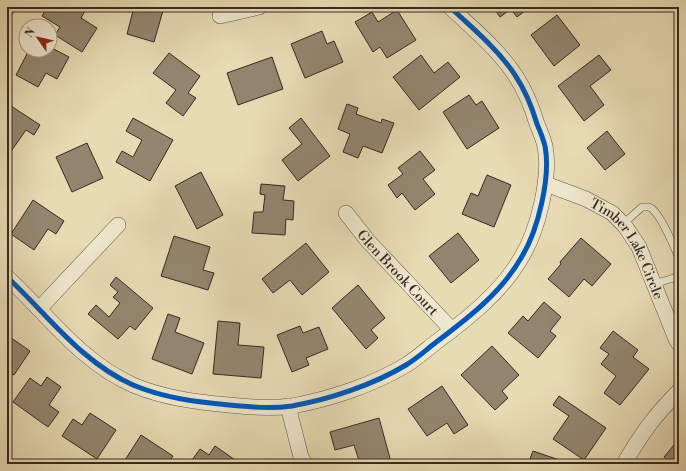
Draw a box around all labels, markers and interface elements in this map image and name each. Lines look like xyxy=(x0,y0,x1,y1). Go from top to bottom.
north arrow xyxy=(18,18,58,58)
text: N xyxy=(22,25,39,40)
street label: Timber Lake Circle xyxy=(587,195,667,302)
street label: Glen Brook Court xyxy=(353,226,442,320)

